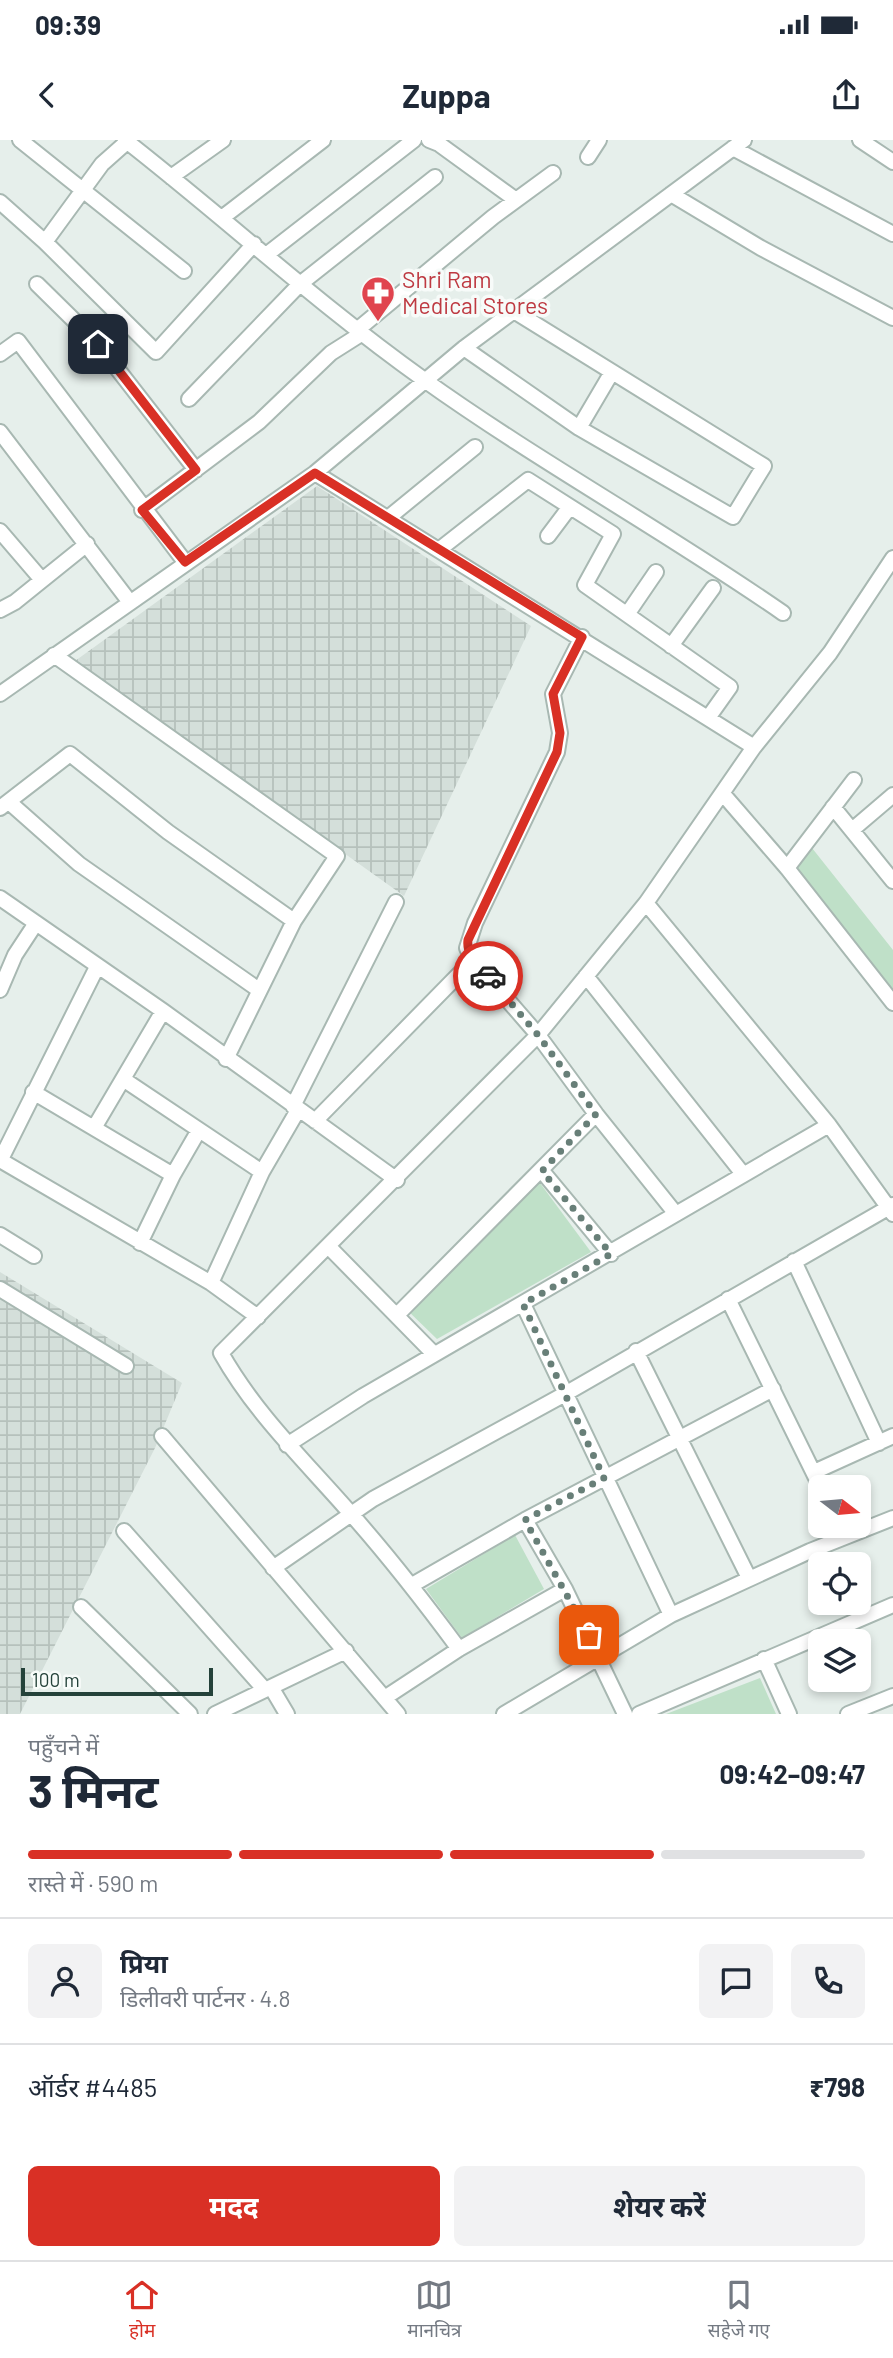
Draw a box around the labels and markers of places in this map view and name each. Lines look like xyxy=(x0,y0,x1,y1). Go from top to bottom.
place label: Shri Ram Medical Stores xyxy=(402,265,548,319)
pharmacy icon: Shri Ram Medical Stores xyxy=(359,274,397,323)
pin xyxy=(68,314,128,374)
pin xyxy=(559,1605,619,1665)

